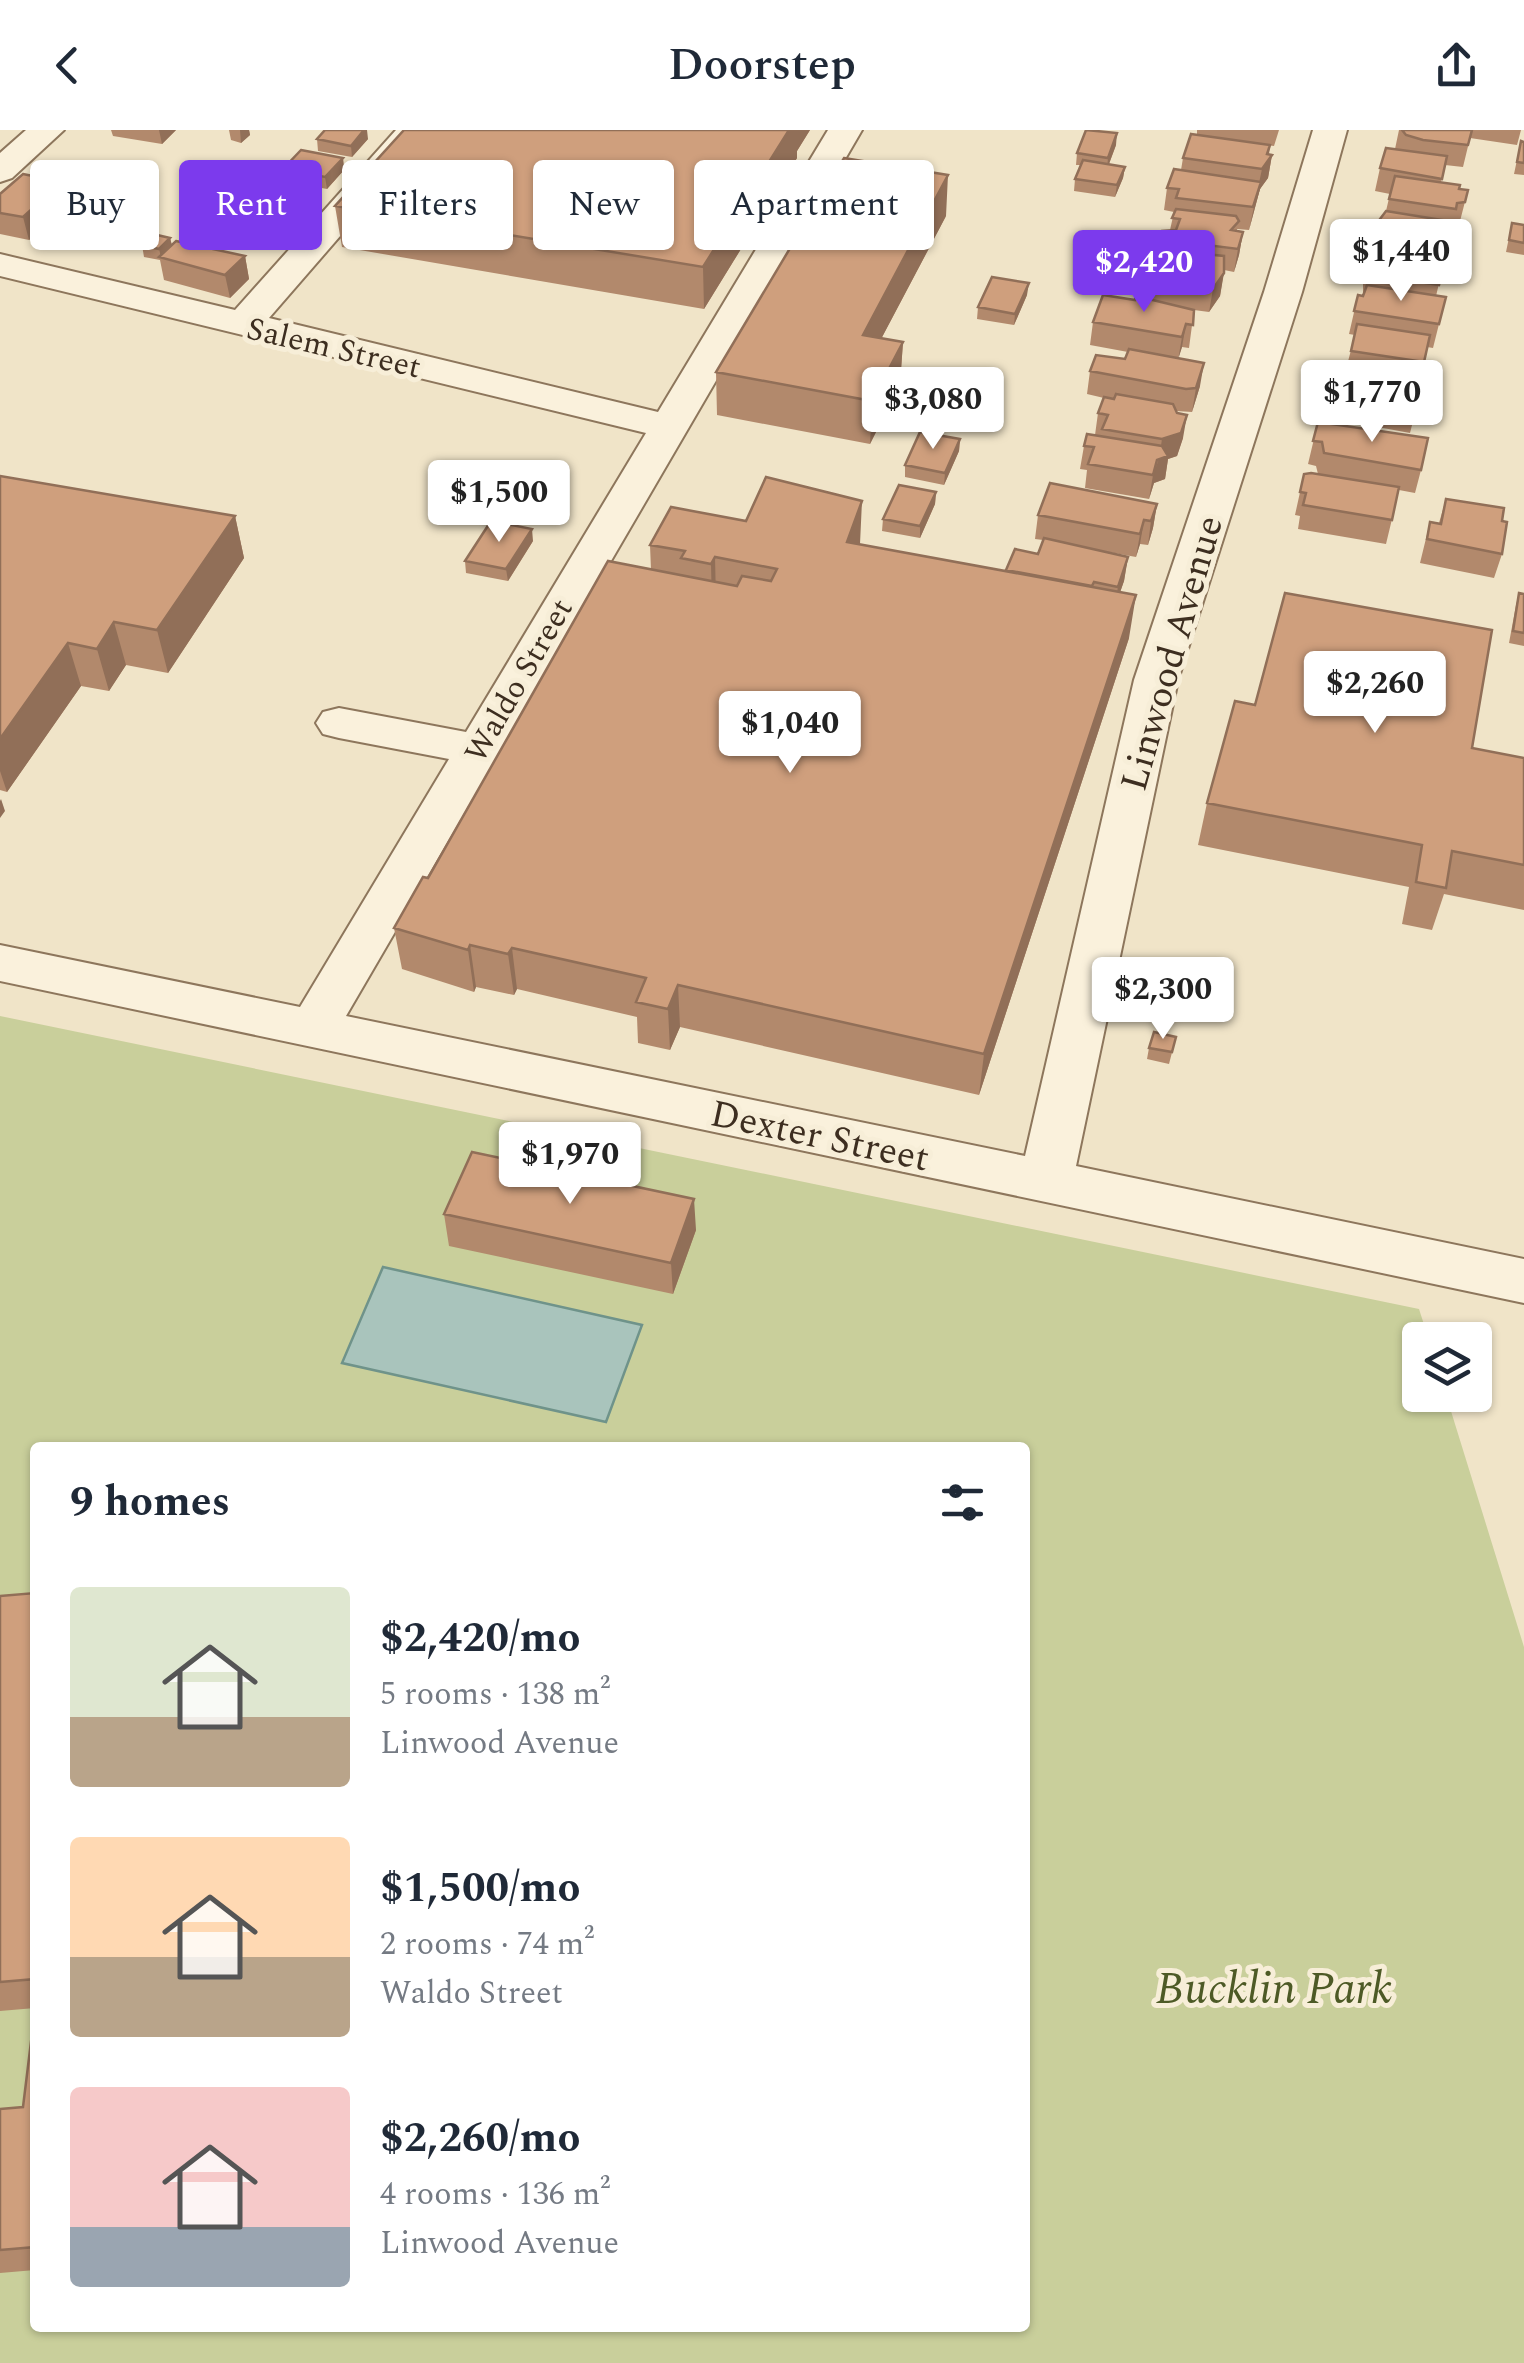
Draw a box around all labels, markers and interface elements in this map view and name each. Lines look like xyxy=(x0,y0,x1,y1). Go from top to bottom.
text: Doorstep xyxy=(668,31,856,100)
icon: back xyxy=(40,38,95,93)
icon: share xyxy=(1429,38,1484,93)
chip: Buy xyxy=(30,160,159,250)
chip: Rent xyxy=(179,160,322,250)
chip: Filters xyxy=(342,160,513,250)
chip: New xyxy=(533,160,674,250)
chip: Apartment xyxy=(694,160,934,250)
pin: $1,440 xyxy=(1320,219,1482,304)
text: $1,440 xyxy=(1352,227,1450,276)
pin: $2,420 xyxy=(1063,230,1225,315)
text: $2,420 xyxy=(1095,238,1193,287)
street label: Salem Street xyxy=(242,305,426,392)
pin: $1,770 xyxy=(1291,360,1453,445)
pin: $3,080 xyxy=(852,367,1014,452)
text: $1,770 xyxy=(1323,368,1421,417)
text: $3,080 xyxy=(884,375,982,424)
pin: $1,500 xyxy=(418,460,580,545)
text: $1,500 xyxy=(450,468,548,517)
street label: Linwood Avenue xyxy=(1106,509,1240,798)
street label: Waldo Street xyxy=(452,589,586,772)
pin: $2,260 xyxy=(1294,651,1456,736)
text: $2,260 xyxy=(1326,659,1424,708)
pin: $1,040 xyxy=(709,691,871,776)
text: $1,040 xyxy=(741,699,839,748)
pin: $2,300 xyxy=(1082,957,1244,1042)
text: $2,300 xyxy=(1114,965,1212,1014)
street label: Dexter Street xyxy=(705,1085,934,1188)
pin: $1,970 xyxy=(489,1122,651,1207)
text: $1,970 xyxy=(521,1130,619,1179)
map controls xyxy=(1402,1322,1492,1412)
button: layers xyxy=(1402,1322,1492,1412)
text: 9 homes xyxy=(70,1471,230,1534)
icon: filters xyxy=(935,1475,990,1530)
text: $2,420/mo xyxy=(380,1607,580,1670)
icon: home xyxy=(150,1627,270,1747)
text: 5 rooms · 138 m² xyxy=(380,1670,610,1719)
text: Linwood Avenue xyxy=(380,1719,619,1768)
text: $1,500/mo xyxy=(380,1857,580,1920)
icon: home xyxy=(150,1877,270,1997)
text: 2 rooms · 74 m² xyxy=(380,1920,594,1969)
park label: Bucklin Park xyxy=(1156,1955,1392,2024)
text: Waldo Street xyxy=(380,1969,563,2018)
text: $2,260/mo xyxy=(380,2107,580,2170)
icon: home xyxy=(150,2127,270,2247)
text: 4 rooms · 136 m² xyxy=(380,2170,610,2219)
text: Linwood Avenue xyxy=(380,2219,619,2268)

